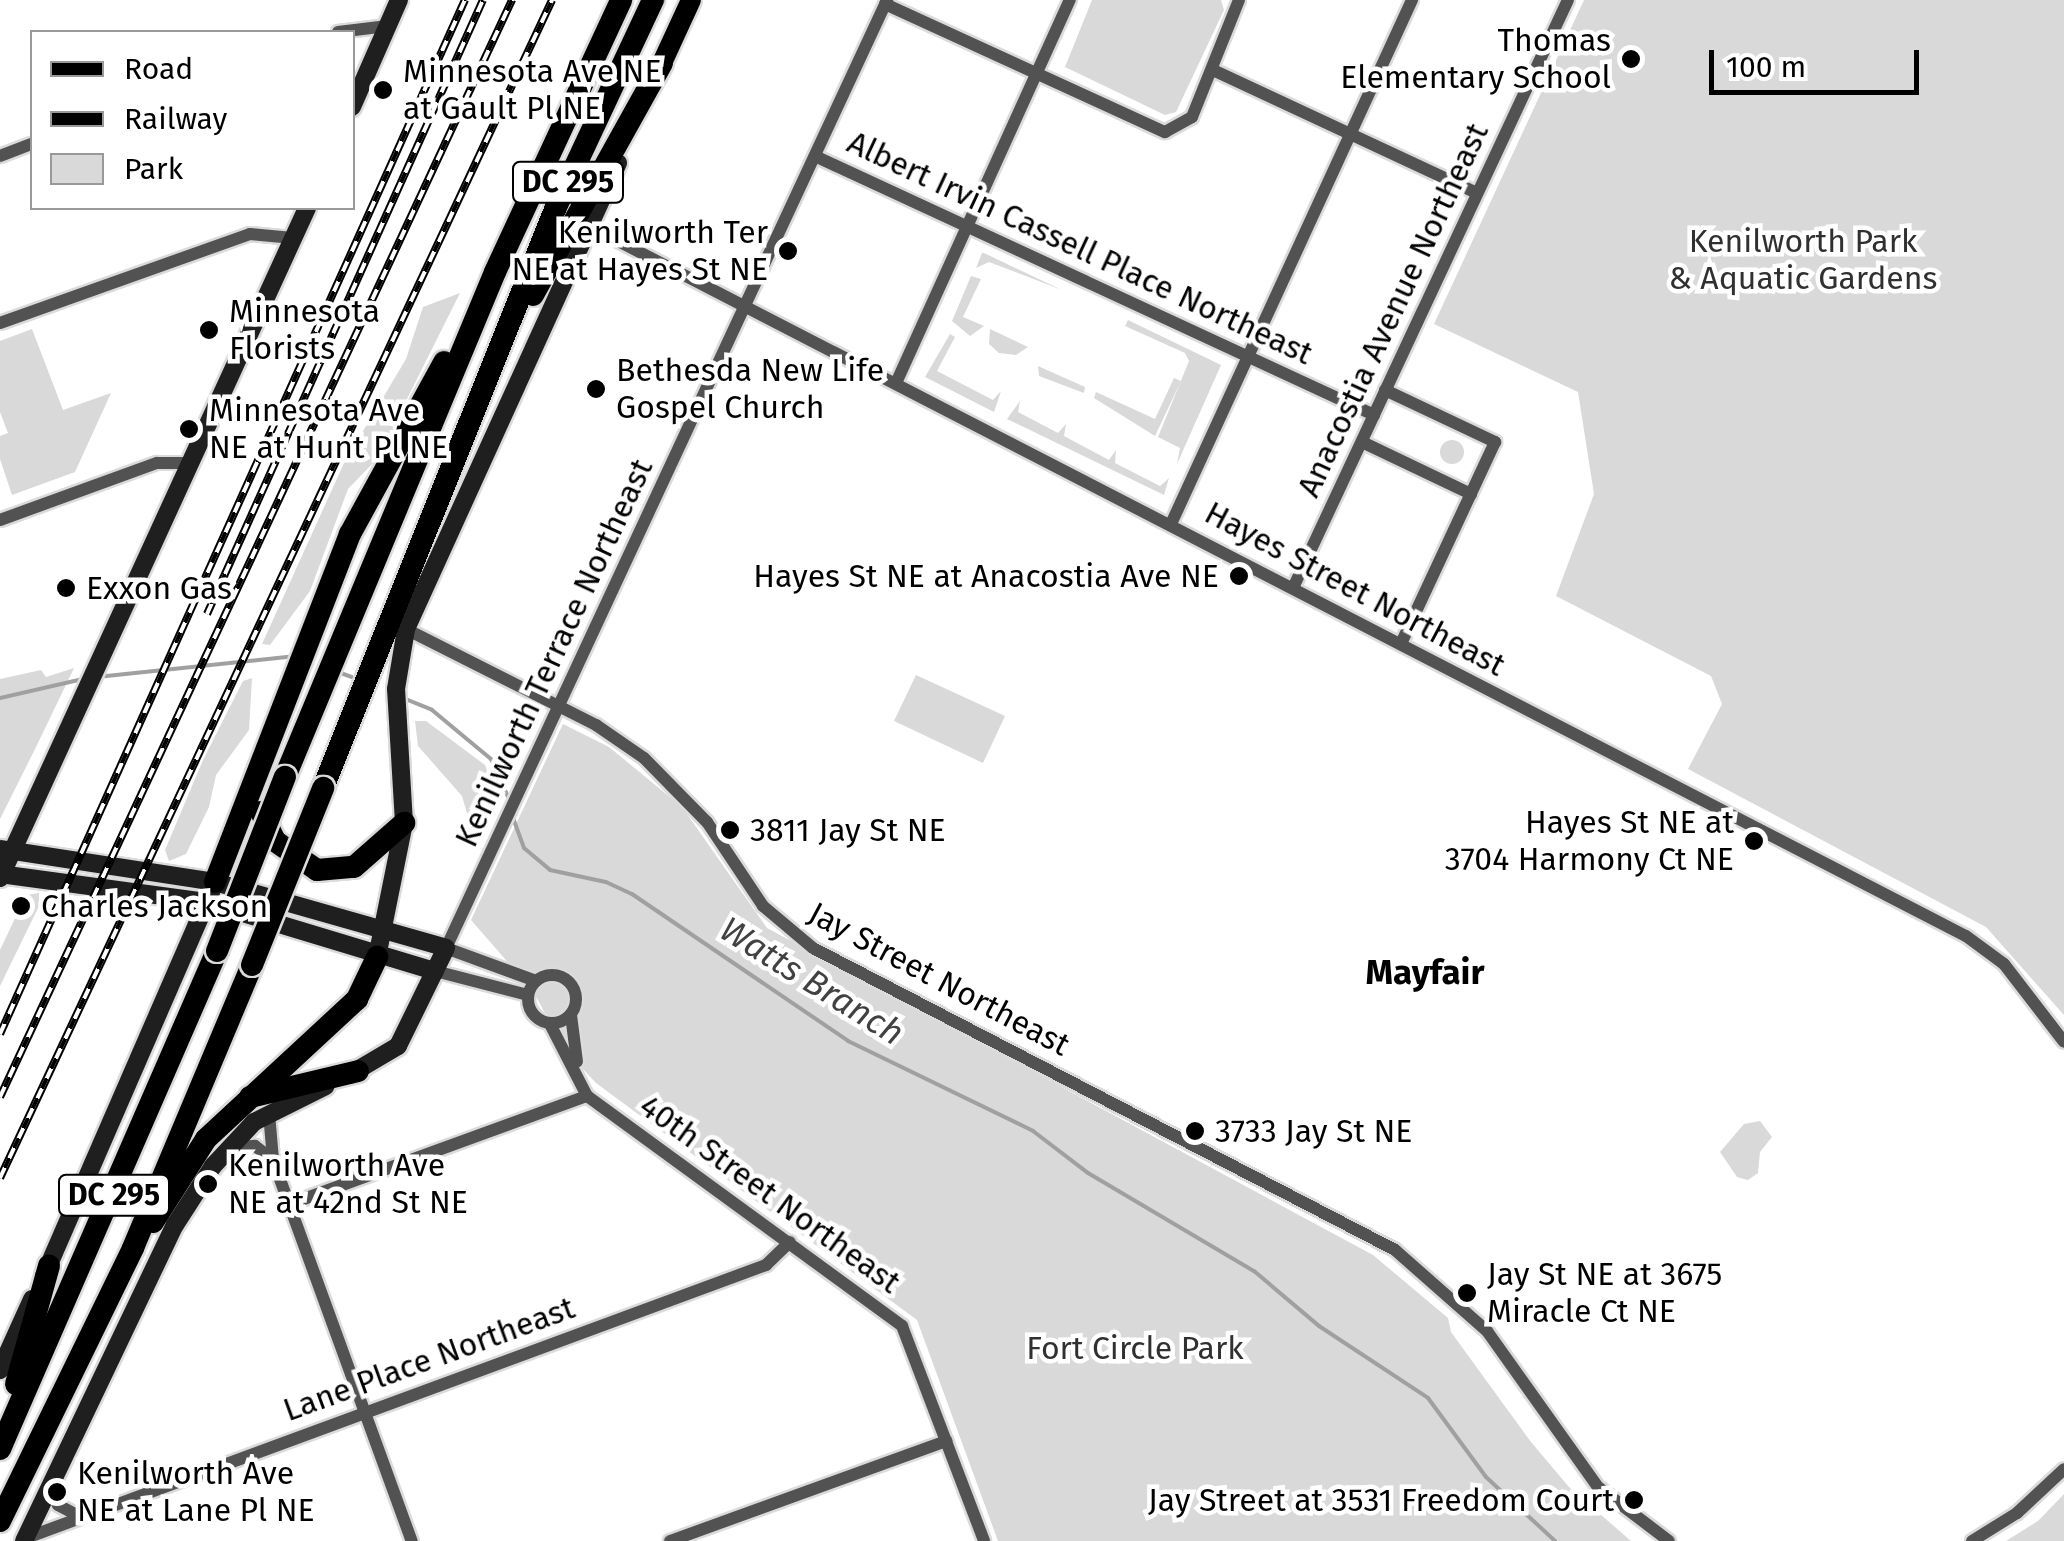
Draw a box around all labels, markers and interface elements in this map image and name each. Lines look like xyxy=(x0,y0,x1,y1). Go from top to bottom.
place label: Thomas Elementary School xyxy=(1340,22,1611,97)
legend xyxy=(30,30,355,210)
scale bar xyxy=(1714,30,1924,92)
marker: Thomas Elementary School xyxy=(1620,48,1642,70)
text: 100 m xyxy=(1726,49,1806,85)
text: Road xyxy=(124,51,193,87)
place label: Minnesota Ave NE at Gault Pl NE xyxy=(403,53,662,128)
marker: Minnesota Ave NE at Gault Pl NE xyxy=(372,79,394,101)
text: Railway xyxy=(124,101,227,137)
street label: Anacostia Avenue Northeast xyxy=(1289,117,1497,503)
street label: Albert Irvin Cassell Place Northeast xyxy=(841,123,1319,373)
text: Park xyxy=(124,151,183,187)
road number: DC 295 xyxy=(510,157,626,207)
place label: Kenilworth Ter NE at Hayes St NE xyxy=(511,214,768,289)
park label: Kenilworth Park & Aquatic Gardens xyxy=(1669,223,1937,298)
marker: Kenilworth Ter NE at Hayes St NE xyxy=(777,240,799,262)
place label: Minnesota Florists xyxy=(229,293,380,368)
marker: Minnesota Florists xyxy=(198,319,220,341)
place label: Bethesda New Life Gospel Church xyxy=(616,352,884,427)
marker: Bethesda New Life Gospel Church xyxy=(585,378,607,400)
place label: Minnesota Ave NE at Hunt Pl NE xyxy=(209,392,448,467)
marker: Minnesota Ave NE at Hunt Pl NE xyxy=(178,418,200,440)
street label: Kenilworth Terrace Northeast xyxy=(447,453,661,853)
street label: Hayes Street Northeast xyxy=(1198,494,1512,684)
place label: Hayes St NE at Anacostia Ave NE xyxy=(753,557,1219,595)
marker: Hayes St NE at Anacostia Ave NE xyxy=(1228,565,1250,587)
place label: Exxon Gas xyxy=(86,569,232,607)
marker: Exxon Gas xyxy=(55,577,77,599)
place label: Hayes St NE at 3704 Harmony Ct NE xyxy=(1445,804,1734,879)
place label: 3811 Jay St NE xyxy=(750,811,946,849)
marker: 3811 Jay St NE xyxy=(719,819,741,841)
marker: Hayes St NE at 3704 Harmony Ct NE xyxy=(1743,830,1765,852)
place label: Charles Jackson xyxy=(41,887,268,925)
street label: Jay Street Northeast xyxy=(802,894,1076,1064)
marker: Charles Jackson xyxy=(10,895,32,917)
water label: Watts Branch xyxy=(712,908,912,1054)
district label: Mayfair xyxy=(1366,951,1484,993)
street label: 40th Street Northeast xyxy=(632,1087,908,1301)
place label: 3733 Jay St NE xyxy=(1215,1112,1412,1150)
marker: 3733 Jay St NE xyxy=(1184,1120,1206,1142)
place label: Kenilworth Ave NE at 42nd St NE xyxy=(228,1147,468,1222)
road number: DC 295 xyxy=(56,1170,172,1220)
marker: Kenilworth Ave NE at 42nd St NE xyxy=(197,1173,219,1195)
place label: Jay St NE at 3675 Miracle Ct NE xyxy=(1487,1256,1722,1331)
marker: Jay St NE at 3675 Miracle Ct NE xyxy=(1456,1282,1478,1304)
street label: Lane Place Northeast xyxy=(278,1288,580,1430)
park label: Fort Circle Park xyxy=(1026,1329,1244,1367)
place label: Kenilworth Ave NE at Lane Pl NE xyxy=(77,1455,315,1530)
marker: Kenilworth Ave NE at Lane Pl NE xyxy=(46,1481,68,1503)
place label: Jay Street at 3531 Freedom Court xyxy=(1148,1481,1614,1519)
marker: Jay Street at 3531 Freedom Court xyxy=(1623,1489,1645,1511)

